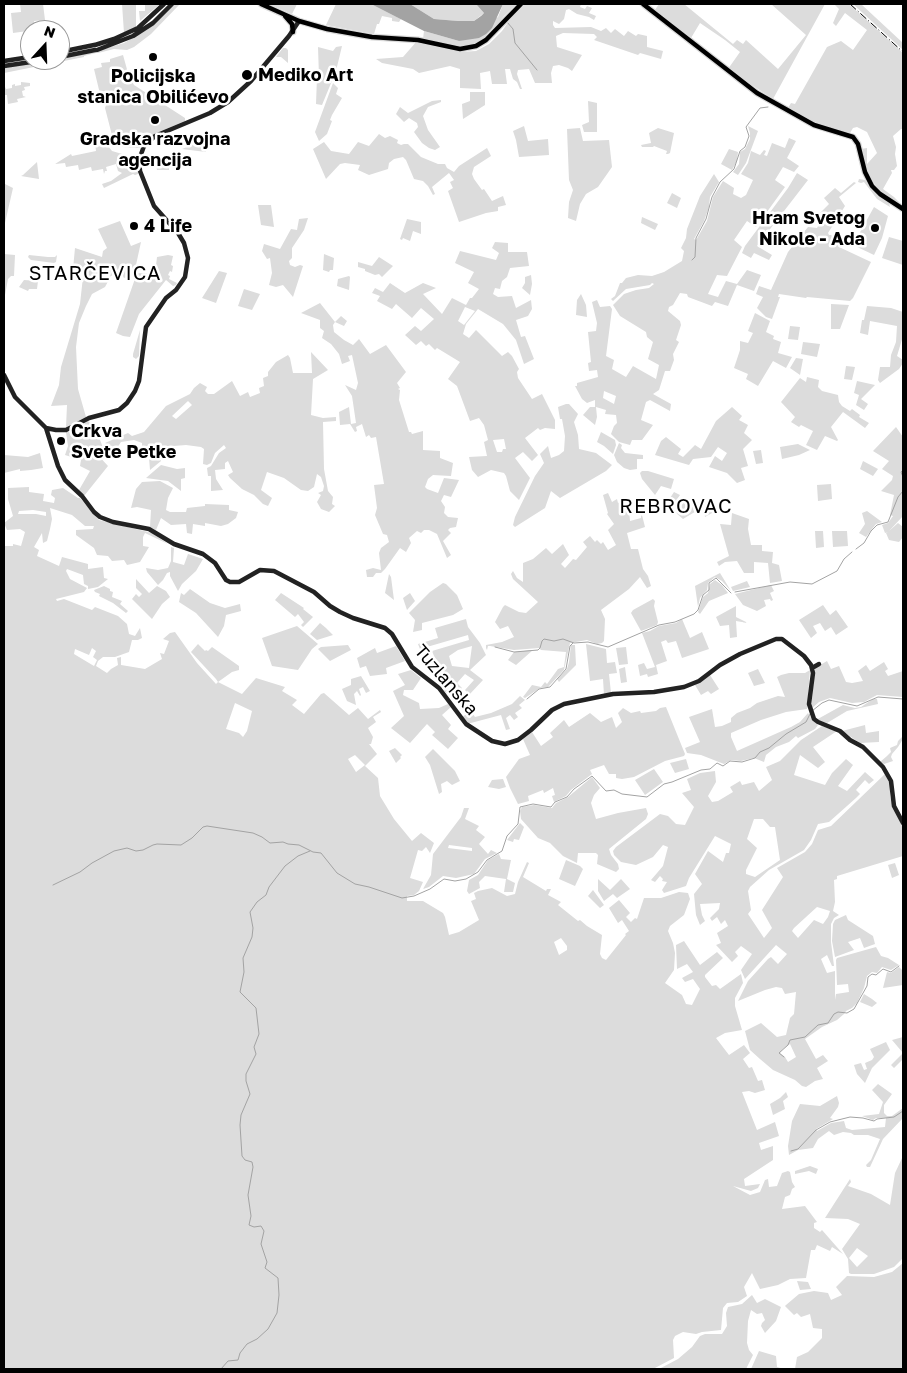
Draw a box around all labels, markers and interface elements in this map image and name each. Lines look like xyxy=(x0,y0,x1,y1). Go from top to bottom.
north arrow xyxy=(20,20,70,70)
text: N xyxy=(42,22,58,41)
marker: Policijska stanica Obilićevo xyxy=(147,51,159,63)
place label: Mediko Art xyxy=(258,64,353,86)
place label: Policijska stanica Obilićevo xyxy=(77,65,229,108)
marker: Mediko Art xyxy=(240,68,254,82)
marker: Gradska razvojna agencija xyxy=(149,114,161,126)
place label: Gradska razvojna agencija xyxy=(80,128,230,170)
place label: Hram Svetog Nikole - Ada xyxy=(752,207,865,250)
place label: 4 Life xyxy=(144,215,192,237)
marker: 4 Life xyxy=(128,220,140,232)
marker: Hram Svetog Nikole - Ada xyxy=(869,222,881,234)
district label: STARČEVICA xyxy=(27,262,163,286)
place label: Crkva Svete Petke xyxy=(71,420,176,462)
marker: Crkva Svete Petke xyxy=(55,435,67,447)
district label: REBROVAC xyxy=(618,495,734,519)
street label: Tuzlanska xyxy=(410,640,482,720)

